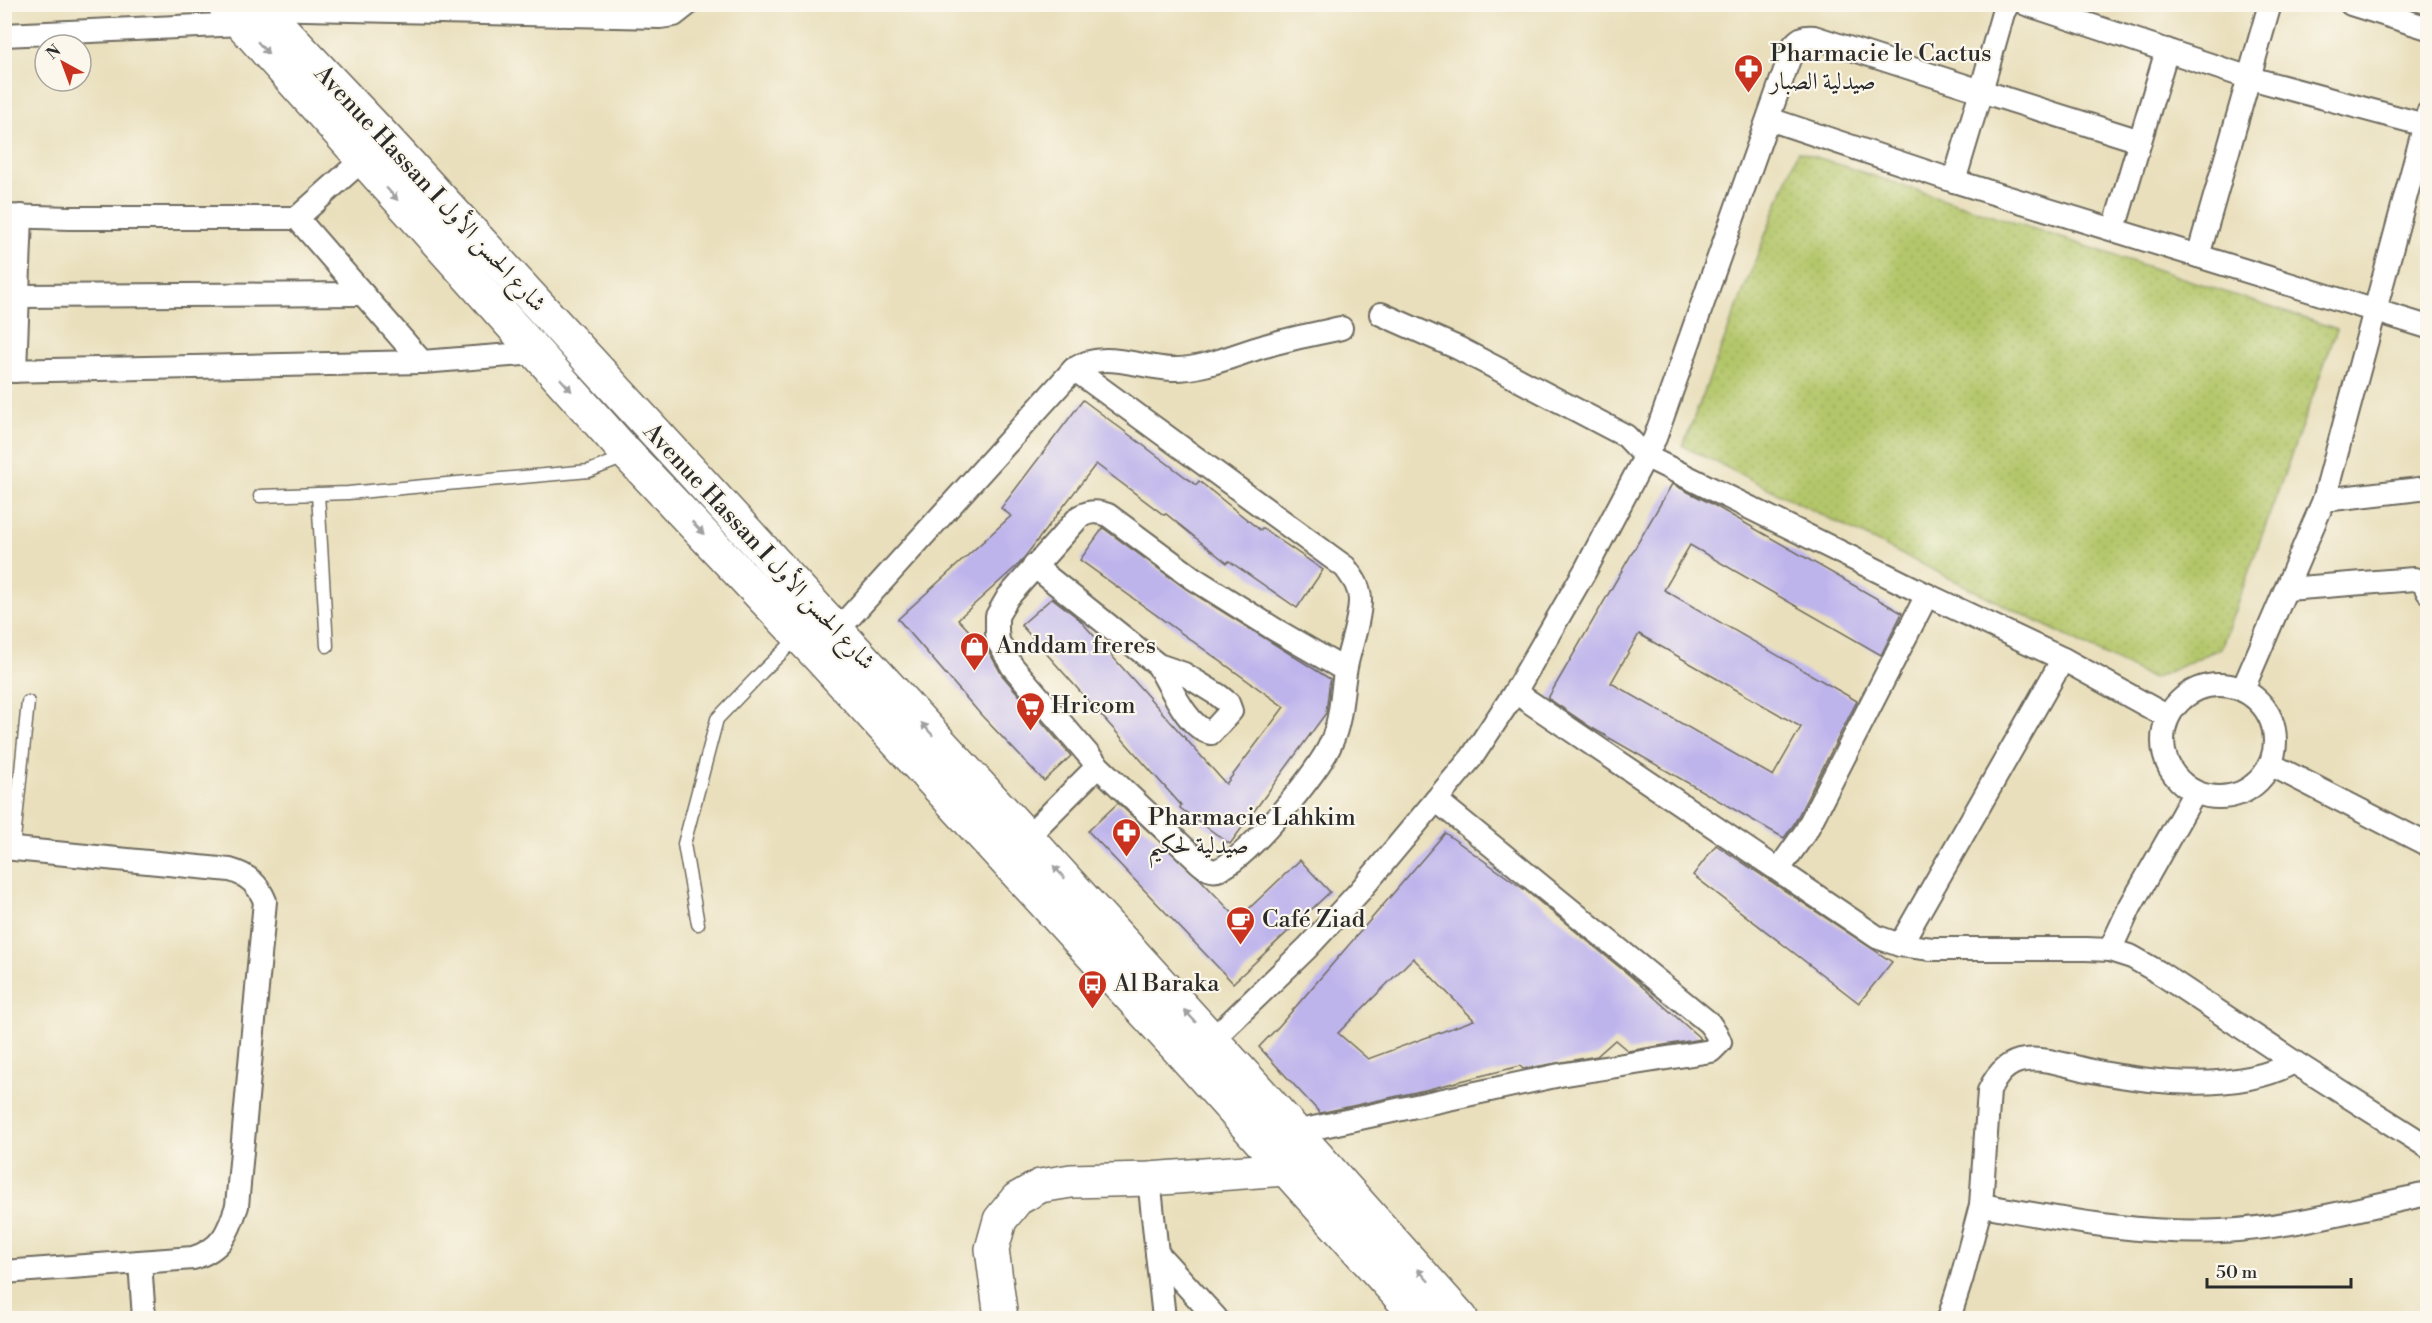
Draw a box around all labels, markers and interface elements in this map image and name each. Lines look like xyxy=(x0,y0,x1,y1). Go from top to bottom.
north arrow xyxy=(33,33,93,93)
place label: Pharmacie le Cactus صيدلية الصبار xyxy=(1768,39,1992,97)
one-way arrow xyxy=(256,40,269,55)
text: N xyxy=(42,41,65,64)
pharmacy icon: Pharmacie le Cactus صيدلية الصبار xyxy=(1733,52,1765,94)
street label: Avenue Hassan I شارع الحسن الأول xyxy=(304,57,554,321)
one-way arrow xyxy=(385,187,399,201)
one-way arrow xyxy=(559,377,572,392)
street label: Avenue Hassan I شارع الحسن الأول xyxy=(633,415,883,679)
one-way arrow xyxy=(691,521,705,536)
shop icon: Anddam freres xyxy=(959,630,991,672)
place label: Anddam freres xyxy=(995,631,1156,661)
supermarket icon: Hricom xyxy=(1014,690,1046,732)
place label: Hricom xyxy=(1051,691,1136,721)
one-way arrow xyxy=(920,722,934,736)
place label: Pharmacie Lahkim صيدلية لحكيم xyxy=(1148,803,1356,869)
pharmacy icon: Pharmacie Lahkim صيدلية لحكيم xyxy=(1111,816,1143,858)
one-way arrow xyxy=(1053,865,1066,880)
cafe icon: Café Ziad xyxy=(1225,904,1257,946)
place label: Café Ziad xyxy=(1262,905,1366,935)
bus stop icon: Al Baraka xyxy=(1077,968,1109,1010)
place label: Al Baraka xyxy=(1113,969,1220,999)
one-way arrow xyxy=(1184,1009,1198,1023)
scale bar xyxy=(2207,1251,2351,1289)
text: 50 m xyxy=(2216,1261,2258,1284)
one-way arrow xyxy=(1417,1268,1430,1283)

